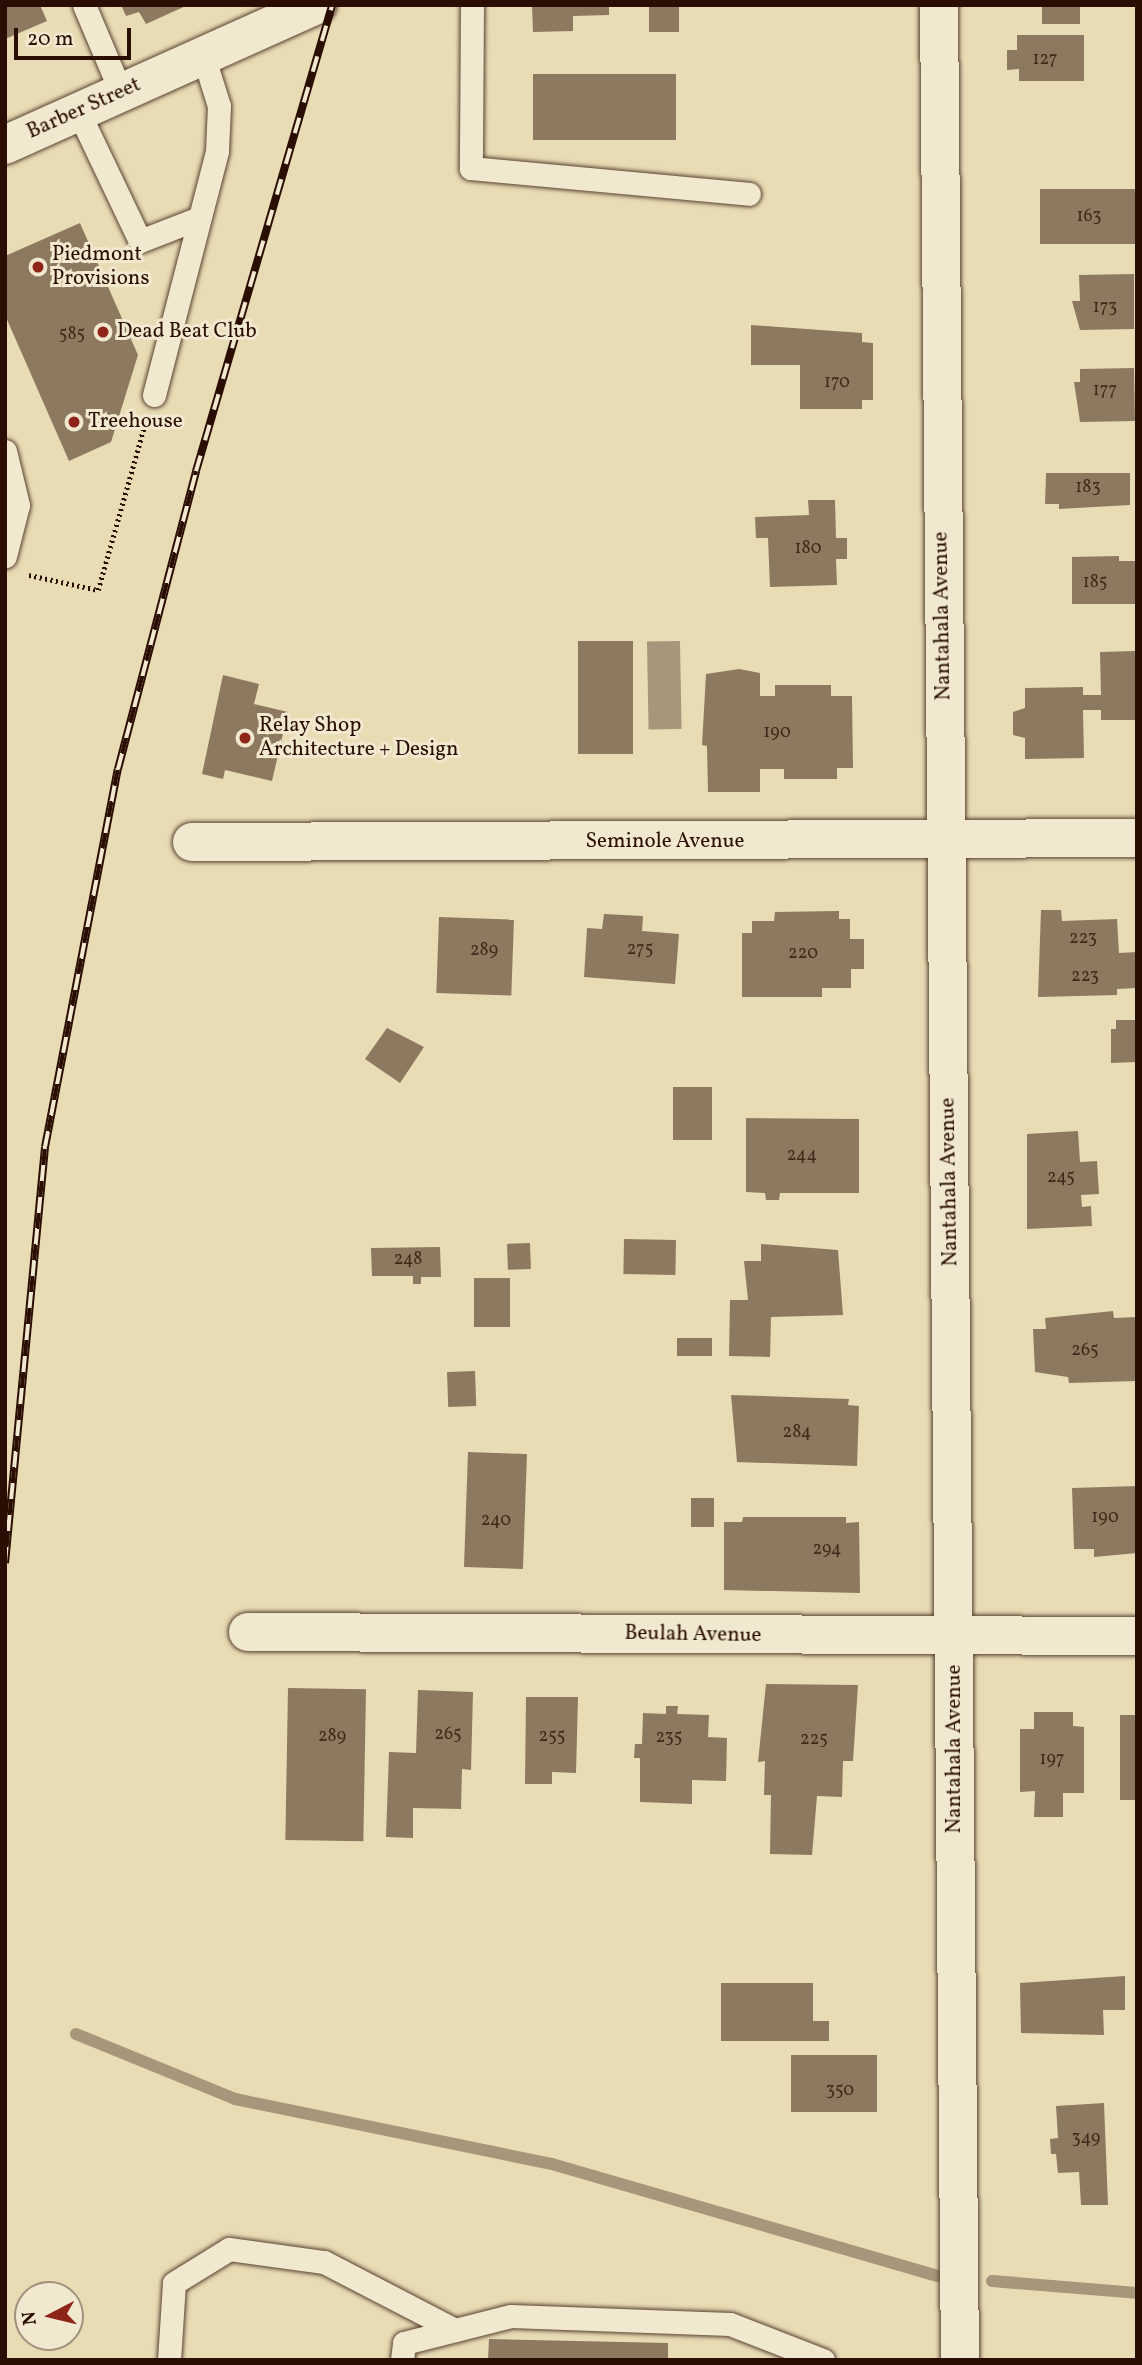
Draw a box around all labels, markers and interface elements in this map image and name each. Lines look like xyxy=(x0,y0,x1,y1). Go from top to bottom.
scale bar xyxy=(18,14,135,58)
text: 20 m xyxy=(27,25,73,54)
house number: 127 xyxy=(1033,49,1057,71)
street label: Barber Street xyxy=(23,73,145,145)
house number: 163 xyxy=(1076,206,1102,228)
place label: Piedmont Provisions xyxy=(52,242,149,292)
marker: Piedmont Provisions xyxy=(30,259,46,275)
house number: 173 xyxy=(1093,297,1117,319)
place label: Dead Beat Club xyxy=(117,319,257,345)
house number: 585 xyxy=(59,324,85,346)
marker: Dead Beat Club xyxy=(95,324,111,340)
house number: 170 xyxy=(824,372,850,394)
house number: 177 xyxy=(1093,380,1117,402)
place label: Treehouse xyxy=(88,409,183,435)
marker: Treehouse xyxy=(66,414,82,430)
house number: 183 xyxy=(1075,477,1101,499)
street label: Nantahala Avenue xyxy=(929,531,957,701)
house number: 180 xyxy=(795,538,821,560)
house number: 185 xyxy=(1083,572,1107,594)
place label: Relay Shop Architecture + Design xyxy=(259,713,459,763)
house number: 190 xyxy=(763,722,791,744)
marker: Relay Shop Architecture + Design xyxy=(237,730,253,746)
street label: Seminole Avenue xyxy=(585,829,745,855)
house number: 223 xyxy=(1069,928,1097,950)
house number: 275 xyxy=(627,939,653,961)
house number: 289 xyxy=(470,940,498,962)
house number: 220 xyxy=(788,943,818,965)
house number: 223 xyxy=(1071,966,1099,988)
street label: Nantahala Avenue xyxy=(936,1097,964,1267)
house number: 244 xyxy=(787,1145,817,1167)
house number: 245 xyxy=(1047,1167,1075,1189)
house number: 248 xyxy=(394,1249,422,1271)
house number: 265 xyxy=(1071,1340,1099,1362)
house number: 284 xyxy=(782,1422,812,1444)
house number: 190 xyxy=(1091,1507,1119,1529)
house number: 240 xyxy=(481,1510,511,1532)
house number: 294 xyxy=(812,1539,842,1561)
street label: Beulah Avenue xyxy=(624,1621,762,1649)
street label: Nantahala Avenue xyxy=(942,1664,968,1834)
house number: 265 xyxy=(434,1724,462,1746)
house number: 289 xyxy=(318,1726,346,1748)
house number: 255 xyxy=(539,1726,565,1748)
house number: 235 xyxy=(655,1727,683,1749)
house number: 225 xyxy=(800,1729,828,1751)
house number: 197 xyxy=(1039,1749,1065,1771)
house number: 350 xyxy=(826,2080,854,2102)
house number: 349 xyxy=(1072,2128,1100,2150)
north arrow xyxy=(14,2281,84,2351)
text: N xyxy=(16,2310,44,2327)

